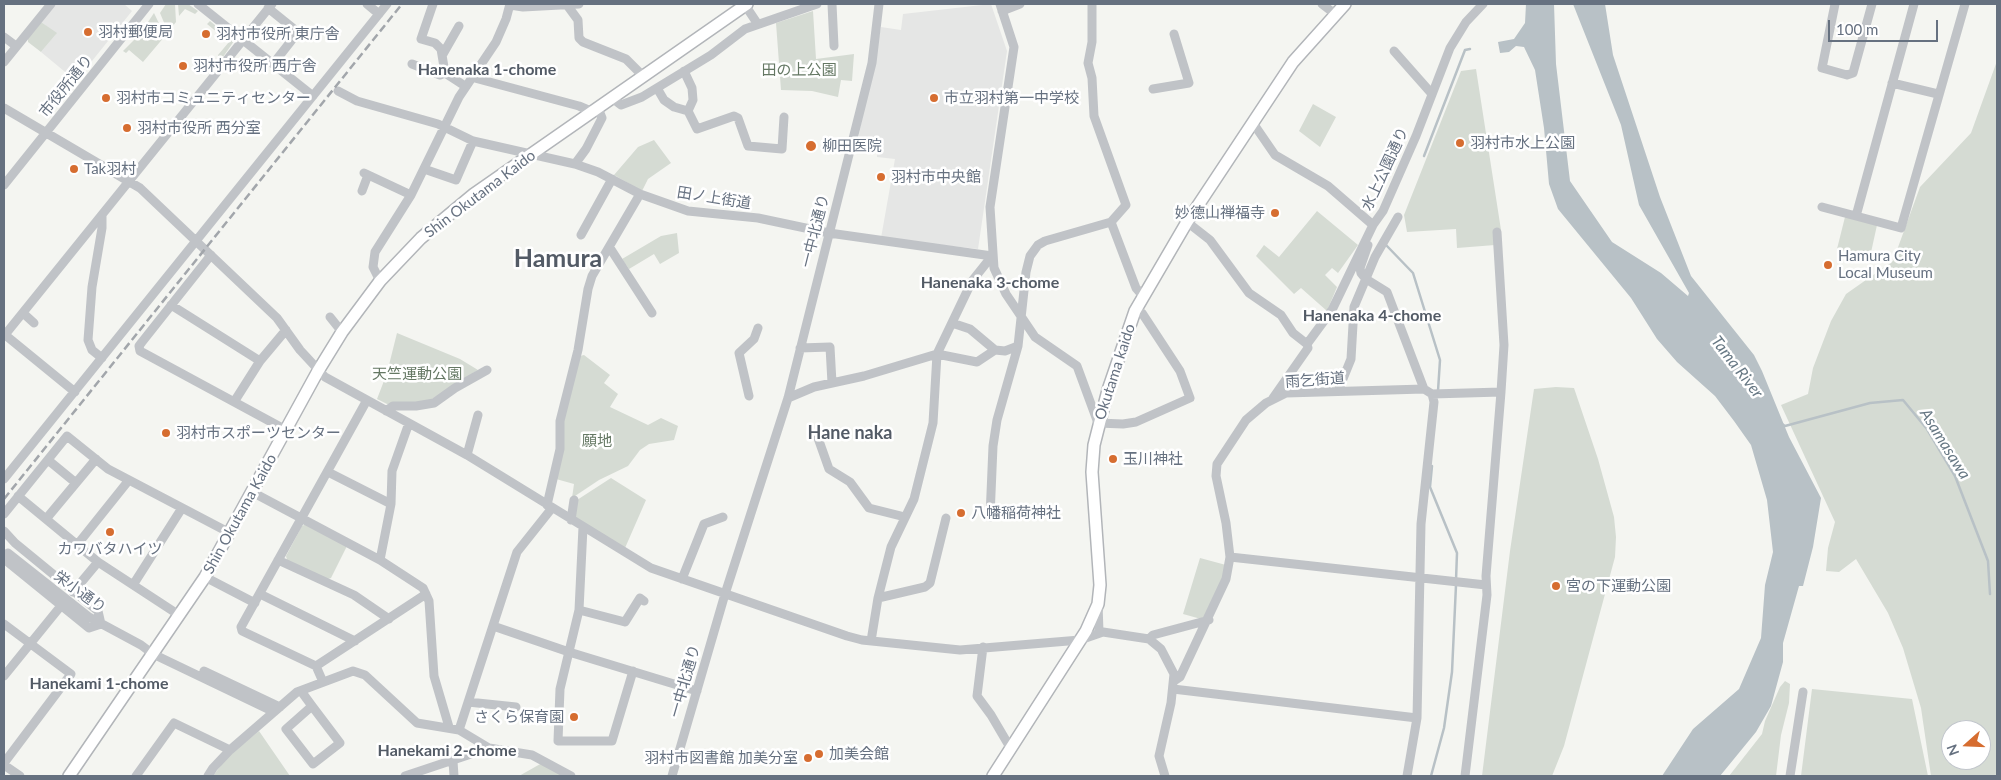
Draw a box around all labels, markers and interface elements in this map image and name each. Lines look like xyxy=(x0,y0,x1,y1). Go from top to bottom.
scale bar xyxy=(1831,10,1941,42)
text: 100 m xyxy=(1836,20,1878,38)
place label: 羽村郵便局 xyxy=(98,23,173,41)
place label: 羽村市役所 東庁舎 xyxy=(216,25,340,43)
marker: 羽村郵便局 xyxy=(82,26,94,38)
marker: 羽村市役所 東庁舎 xyxy=(200,28,212,40)
street label: 市役所通り xyxy=(35,51,97,121)
place label: 羽村市役所 西庁舎 xyxy=(193,57,317,75)
marker: 羽村市役所 西庁舎 xyxy=(177,60,189,72)
district label: Hanenaka 1-chome xyxy=(418,60,556,80)
park label: 田の上公園 xyxy=(762,61,836,79)
place label: 羽村市コミュニティセンター xyxy=(116,89,311,107)
place label: 市立羽村第一中学校 xyxy=(944,89,1079,107)
marker: 羽村市コミュニティセンター xyxy=(100,92,112,104)
marker: 市立羽村第一中学校 xyxy=(928,92,940,104)
place label: 羽村市役所 西分室 xyxy=(137,119,261,137)
marker: 羽村市役所 西分室 xyxy=(121,122,133,134)
street label: 水上公園通り xyxy=(1358,124,1412,214)
place label: 羽村市水上公園 xyxy=(1470,134,1575,152)
place label: 柳田医院 xyxy=(822,137,882,155)
marker: 羽村市水上公園 xyxy=(1454,137,1466,149)
marker: 柳田医院 xyxy=(804,139,818,153)
street label: Shin Okutama Kaido xyxy=(421,146,539,242)
place label: Tak羽村 xyxy=(84,160,136,178)
marker: Tak羽村 xyxy=(68,163,80,175)
place label: 羽村市中央館 xyxy=(891,168,981,186)
marker: 羽村市中央館 xyxy=(875,171,887,183)
street label: 田ノ上街道 xyxy=(676,183,752,213)
street label: 一中北通り xyxy=(797,192,833,270)
place label: 妙德山禅福寺 xyxy=(1175,204,1265,222)
marker: 妙德山禅福寺 xyxy=(1269,207,1281,219)
district label: Hamura xyxy=(514,244,602,274)
place label: Hamura City Local Museum xyxy=(1838,247,1933,282)
marker: Hamura City Local Museum xyxy=(1822,259,1834,271)
district label: Hanenaka 3-chome xyxy=(921,273,1059,293)
district label: Hanenaka 4-chome xyxy=(1303,306,1441,326)
street label: Okutama kaido xyxy=(1091,322,1139,422)
water label: Tama River xyxy=(1707,332,1767,402)
park label: 天竺運動公園 xyxy=(372,365,462,383)
street label: 雨乞街道 xyxy=(1284,369,1346,391)
water label: Asamasawa xyxy=(1916,405,1974,483)
district label: Hane naka xyxy=(808,422,892,444)
place label: 羽村市スポーツセンター xyxy=(176,424,341,442)
marker: 羽村市スポーツセンター xyxy=(160,427,172,439)
park label: 願地 xyxy=(582,432,612,450)
place label: 玉川神社 xyxy=(1123,450,1183,468)
street label: Shin Okutama Kaido xyxy=(200,451,280,577)
marker: 玉川神社 xyxy=(1107,453,1119,465)
place label: 八幡稲荷神社 xyxy=(971,504,1061,522)
marker: 八幡稲荷神社 xyxy=(955,507,967,519)
marker: カワバタハイツ xyxy=(104,526,116,538)
place label: カワバタハイツ xyxy=(58,540,162,558)
street label: 栄小通り xyxy=(50,567,110,617)
place label: 宮の下運動公園 xyxy=(1566,577,1671,595)
marker: 宮の下運動公園 xyxy=(1550,580,1562,592)
street label: 一中北通り xyxy=(666,642,704,720)
district label: Hanekami 1-chome xyxy=(30,674,168,694)
place label: さくら保育園 xyxy=(474,708,564,726)
marker: さくら保育園 xyxy=(568,711,580,723)
north arrow xyxy=(1941,720,1991,770)
district label: Hanekami 2-chome xyxy=(378,741,516,761)
text: N xyxy=(1943,742,1962,758)
place label: 加美会館 xyxy=(829,745,889,763)
marker: 加美会館 xyxy=(813,748,825,760)
place label: 羽村市図書館 加美分室 xyxy=(644,749,798,767)
marker: 羽村市図書館 加美分室 xyxy=(802,752,814,764)

